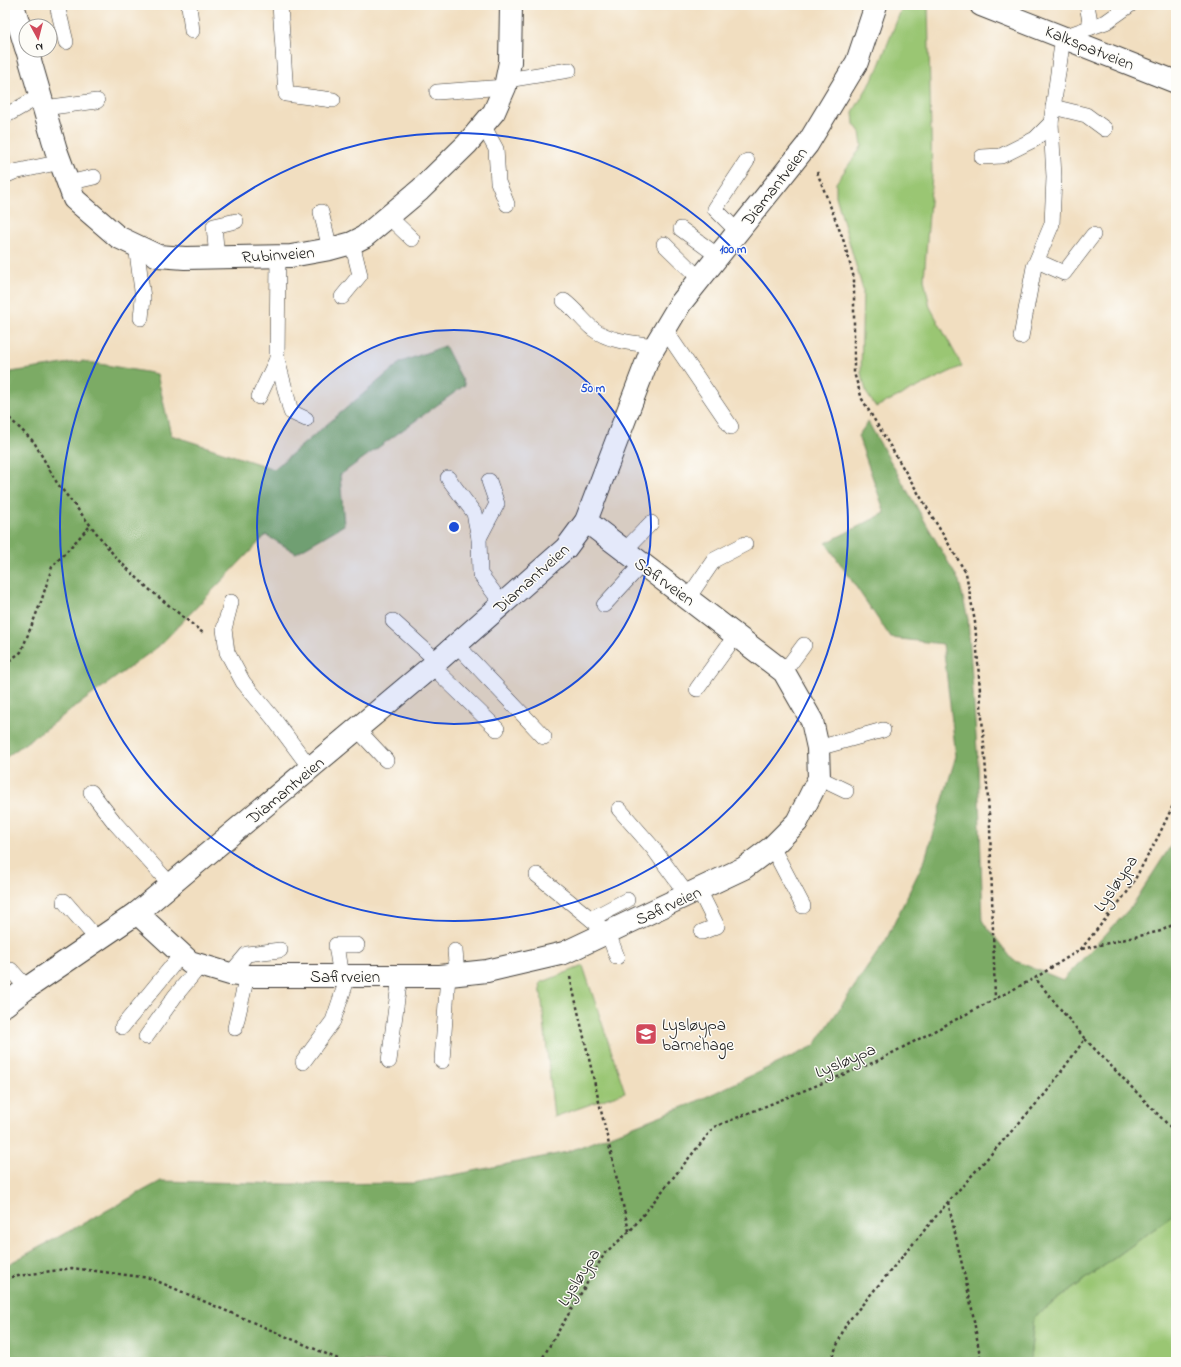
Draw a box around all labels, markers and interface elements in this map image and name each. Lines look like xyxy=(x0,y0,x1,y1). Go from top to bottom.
north arrow xyxy=(18,18,58,58)
street label: Kalkspatveien xyxy=(1041,19,1138,78)
text: N xyxy=(34,39,44,55)
street label: Diamantveien xyxy=(735,142,814,233)
street label: Rubinveien xyxy=(241,240,316,271)
text: 100 m xyxy=(720,241,747,259)
text: 50 m xyxy=(581,380,606,398)
centre of rings xyxy=(447,520,461,534)
street label: Diamantveien xyxy=(488,538,576,621)
street label: Safirveien xyxy=(628,552,700,613)
street label: Diamantveien xyxy=(241,751,330,832)
street label: Lysløypa xyxy=(1088,850,1145,918)
street label: Safirveien xyxy=(632,880,706,932)
street label: Safirveien xyxy=(310,965,380,990)
place label: Lysløypa barnehage xyxy=(662,1013,734,1060)
school or university icon: Lysløypa barnehage xyxy=(633,1021,659,1047)
street label: Lysløypa xyxy=(811,1037,880,1086)
street label: Lysløypa xyxy=(552,1244,608,1312)

